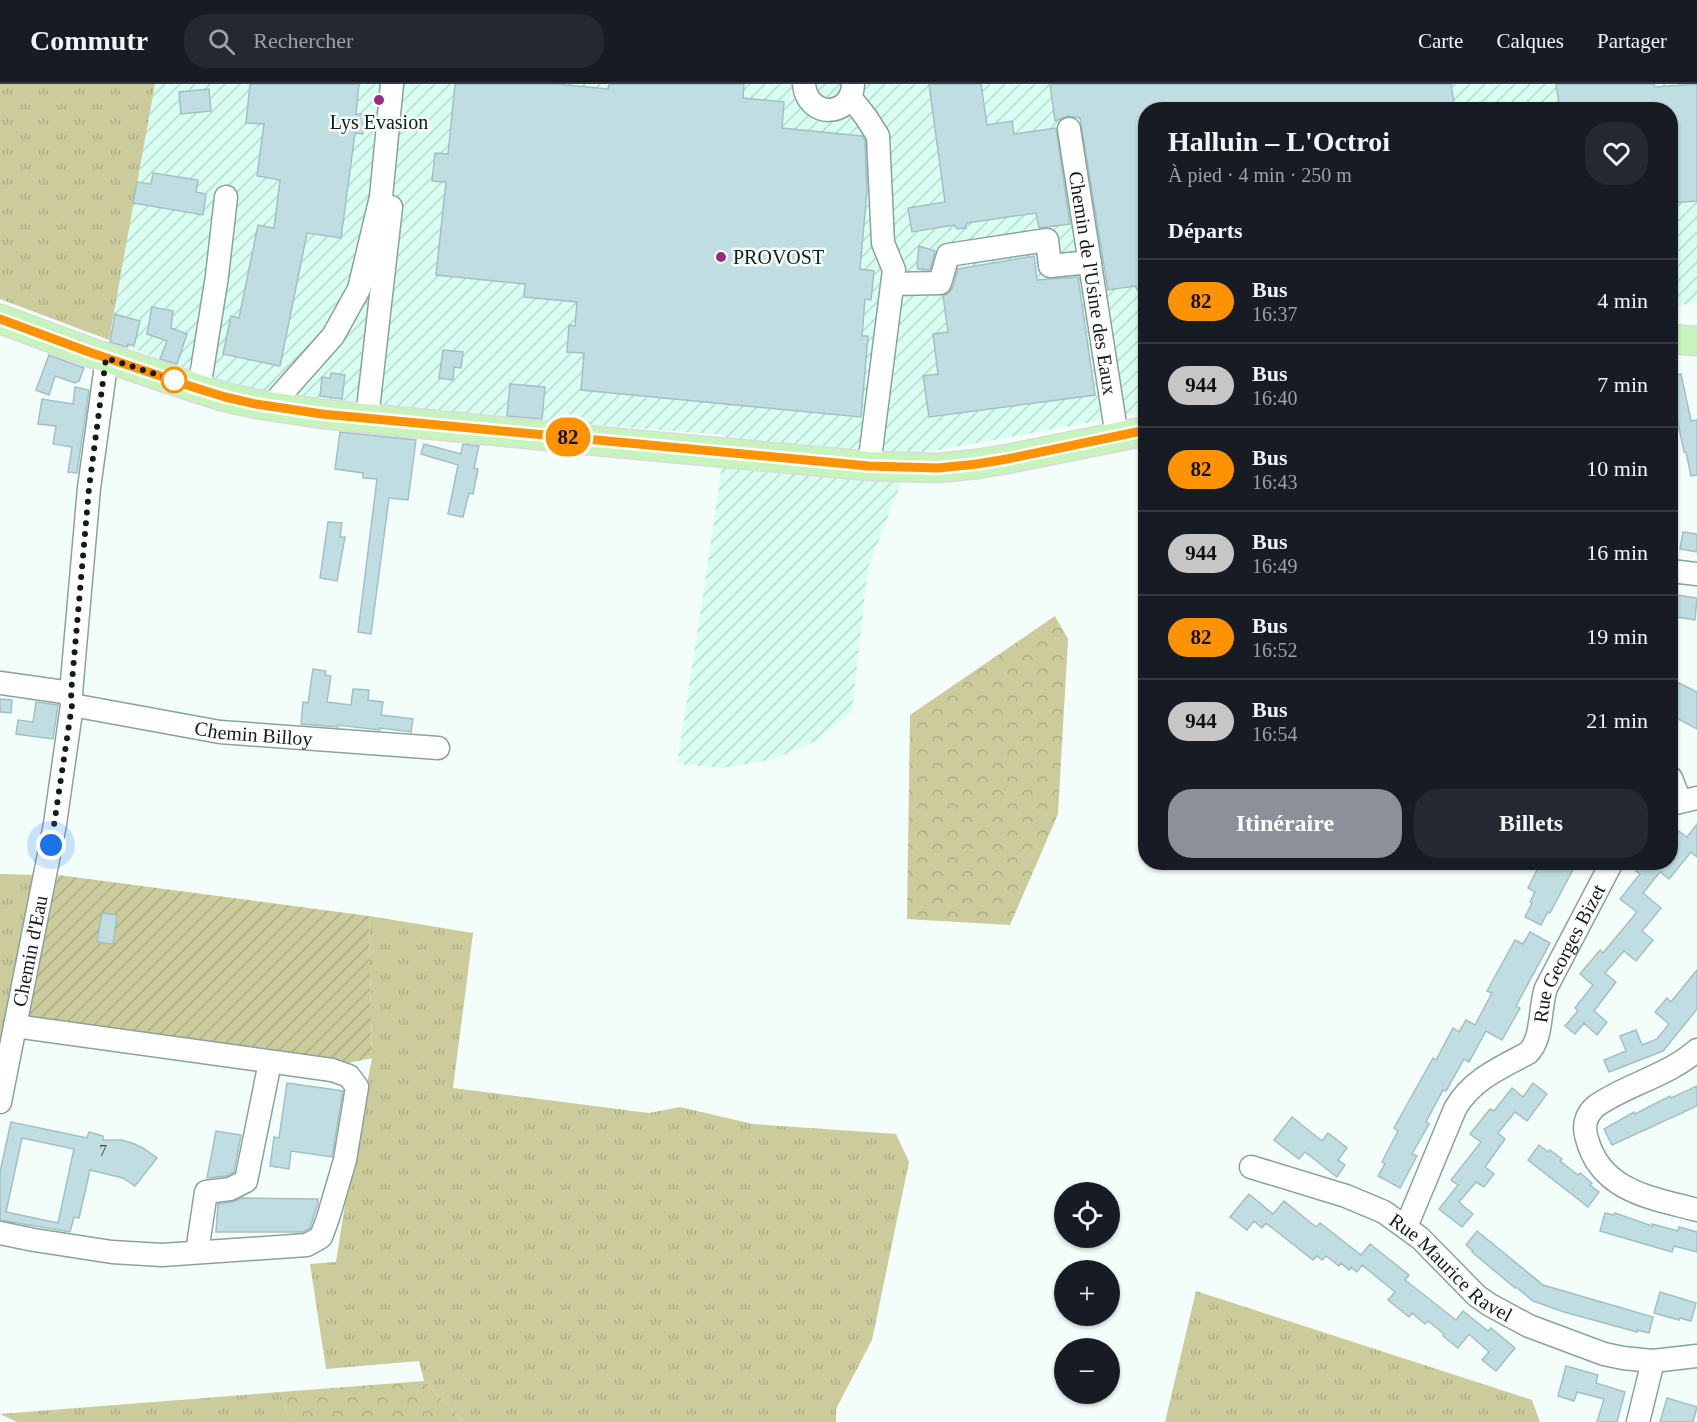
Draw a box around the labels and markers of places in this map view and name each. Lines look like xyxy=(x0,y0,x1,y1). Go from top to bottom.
marker: Lys Evasion xyxy=(372,93,386,107)
place label: Lys Evasion xyxy=(330,111,428,134)
place label: PROVOST xyxy=(733,246,824,268)
marker: PROVOST xyxy=(714,250,728,264)
unlabelled marker xyxy=(161,367,187,393)

